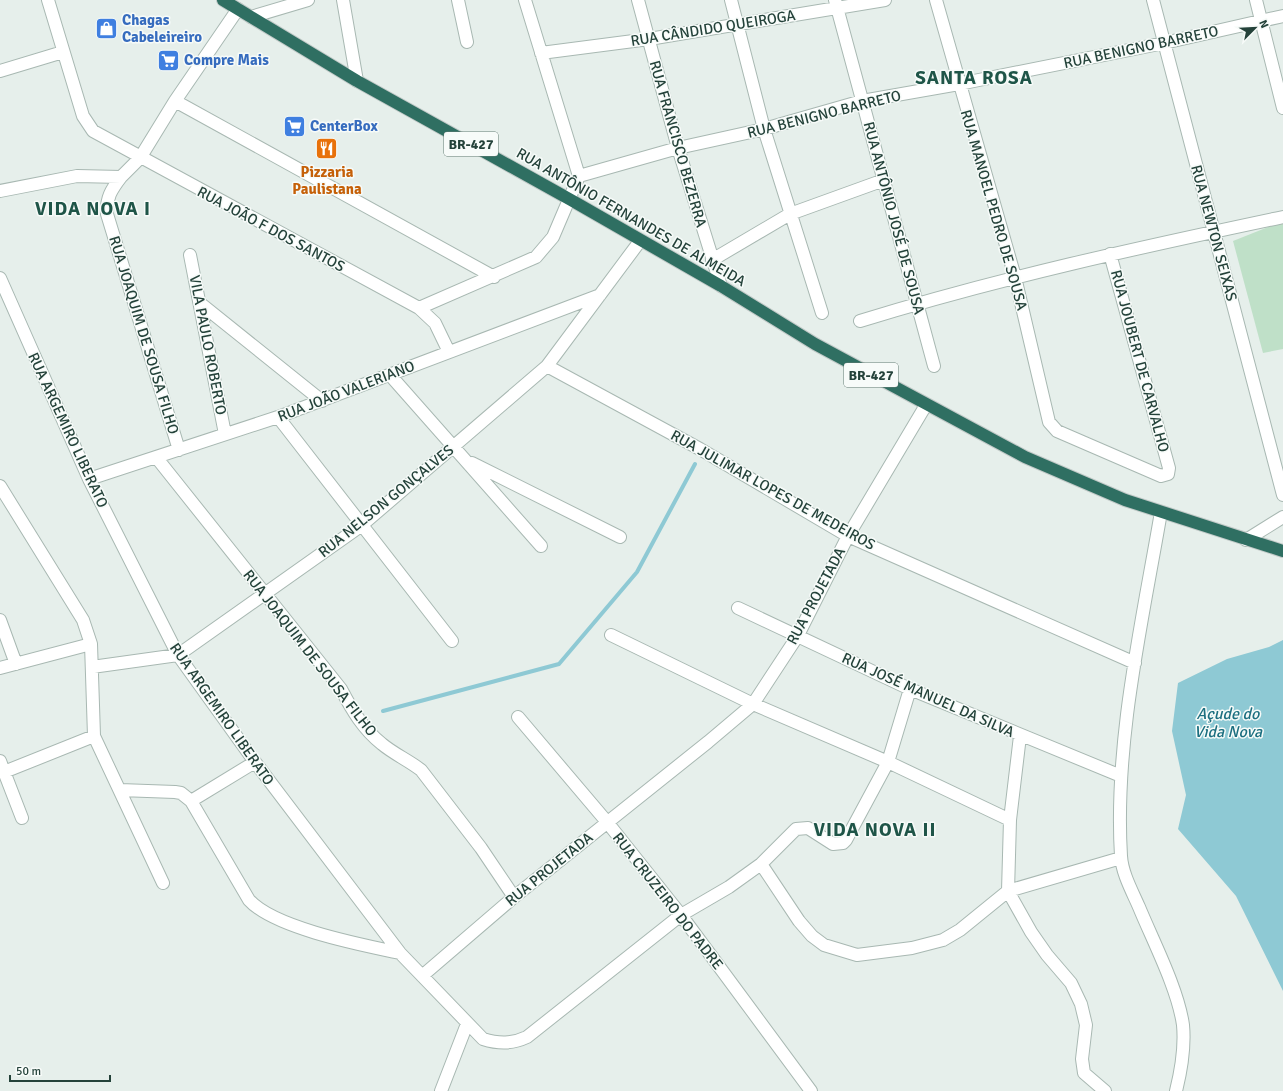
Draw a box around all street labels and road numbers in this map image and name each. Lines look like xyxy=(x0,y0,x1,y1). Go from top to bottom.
street label: RUA CÂNDIDO QUEIROGA xyxy=(629,6,797,50)
street label: RUA BENIGNO BARRETO xyxy=(1062,22,1220,72)
street label: RUA FRANCISCO BEZERRA xyxy=(646,58,710,230)
street label: RUA BENIGNO BARRETO xyxy=(745,86,903,142)
street label: RUA MANOEL PEDRO DE SOUSA xyxy=(957,108,1031,312)
street label: RUA ANTÔNIO JOSÉ DE SOUSA xyxy=(860,119,929,316)
road number: BR-427 xyxy=(444,132,498,156)
street label: RUA ANTÔNIO FERNANDES DE ALMEIDA xyxy=(513,143,749,290)
street label: RUA NEWTON SEIXAS xyxy=(1187,163,1241,303)
street label: RUA JOÃO F DOS SANTOS xyxy=(194,182,348,276)
street label: RUA JOAQUIM DE SOUSA FILHO xyxy=(105,234,183,436)
street label: RUA JOUBERT DE CARVALHO xyxy=(1107,268,1173,454)
street label: VILA PAULO ROBERTO xyxy=(186,274,230,417)
street label: RUA ARGEMIRO LIBERATO xyxy=(24,349,112,511)
street label: RUA JOÃO VALERIANO xyxy=(275,356,417,425)
road number: BR-427 xyxy=(844,363,898,387)
street label: RUA JULIMAR LOPES DE MEDEIROS xyxy=(668,426,878,554)
street label: RUA NELSON GONÇALVES xyxy=(315,441,457,561)
street label: RUA PROJETADA xyxy=(783,544,849,648)
street label: RUA JOAQUIM DE SOUSA FILHO xyxy=(239,566,381,740)
street label: RUA ARGEMIRO LIBERATO xyxy=(166,639,278,789)
street label: RUA JOSÉ MANUEL DA SILVA xyxy=(839,648,1017,741)
street label: RUA PROJETADA xyxy=(502,828,596,910)
street label: RUA CRUZEIRO DO PADRE xyxy=(609,829,727,973)

